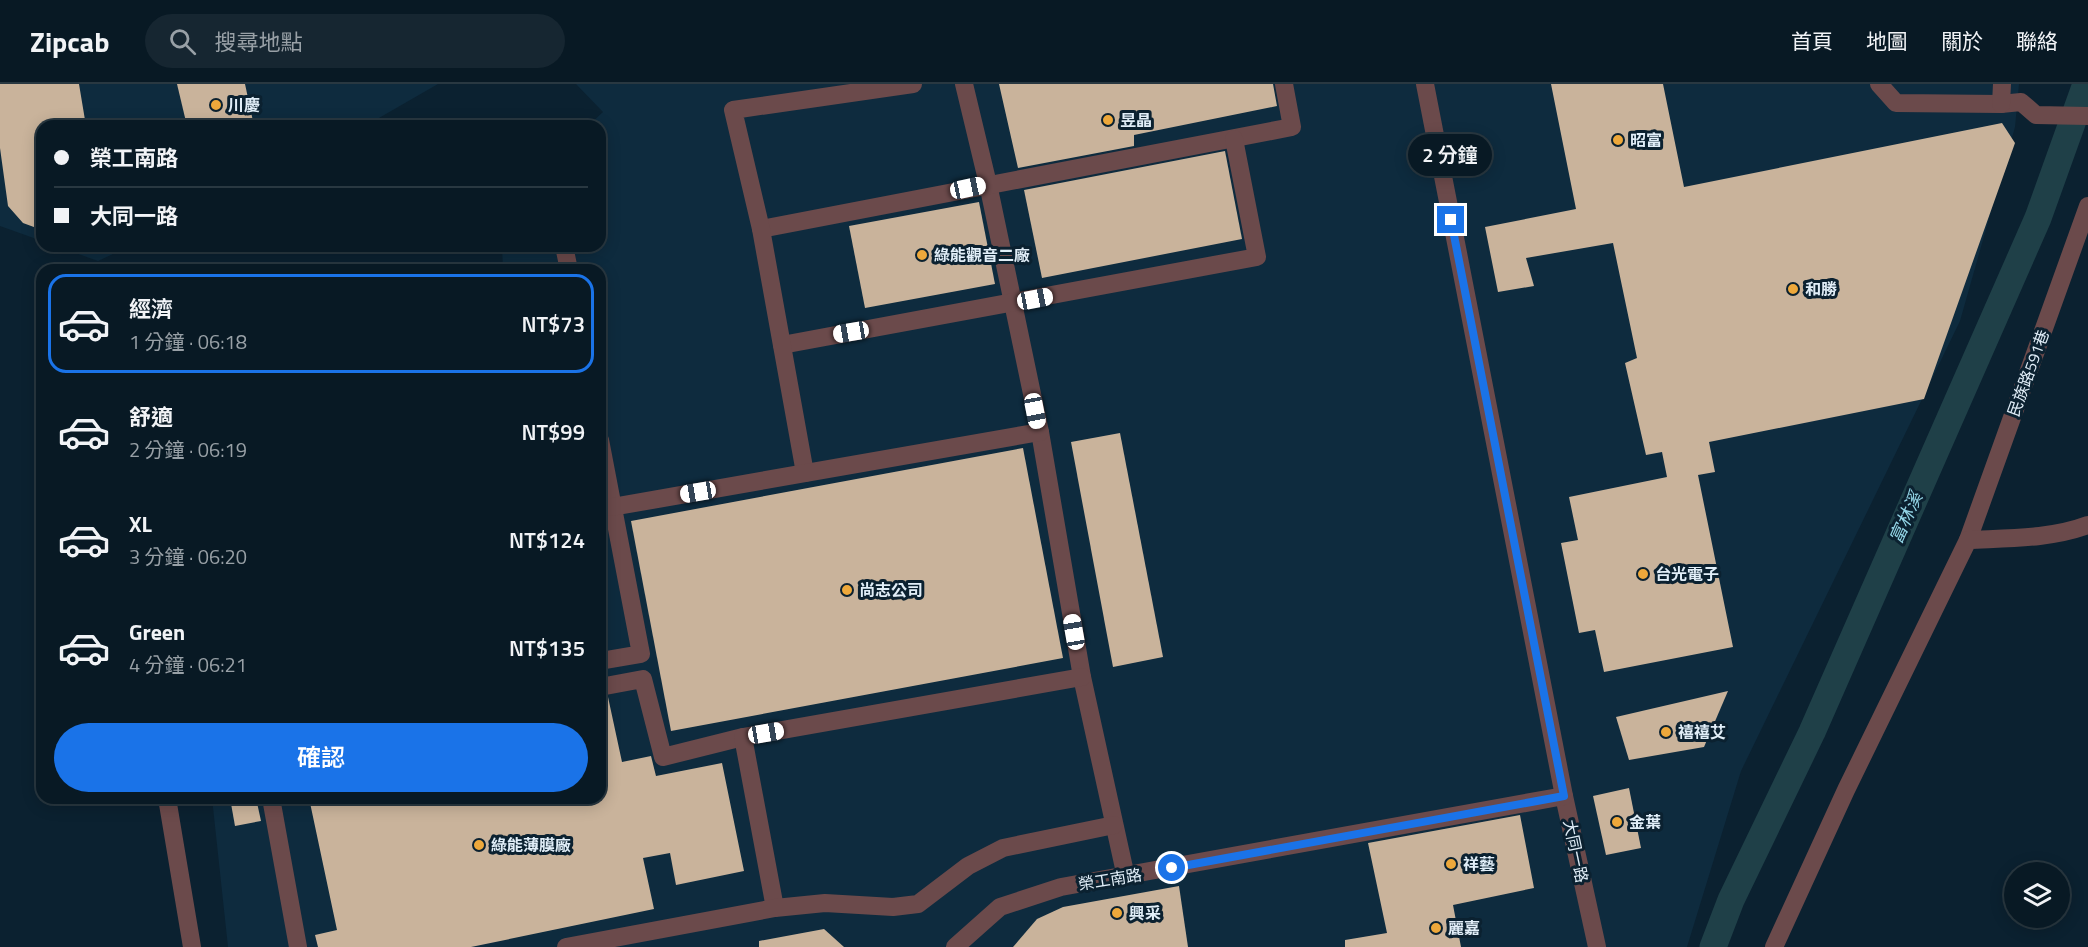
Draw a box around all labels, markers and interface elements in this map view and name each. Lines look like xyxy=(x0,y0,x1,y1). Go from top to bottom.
search box xyxy=(145,14,565,68)
text: Zipcab xyxy=(30,20,109,63)
icon: search xyxy=(166,25,199,58)
text: 搜尋地點 xyxy=(214,25,302,59)
text: 首頁 xyxy=(1791,25,1833,57)
text: 地圖 xyxy=(1866,25,1908,57)
text: 關於 xyxy=(1941,25,1983,57)
text: 聯絡 xyxy=(2016,25,2058,57)
place label: 川慶 xyxy=(228,93,260,117)
marker: 川慶 xyxy=(209,98,223,112)
place label: 昱晶 xyxy=(1120,108,1152,132)
marker: 昱晶 xyxy=(1101,113,1115,127)
place label: 昭富 xyxy=(1630,128,1662,152)
callout: 2 分鐘 xyxy=(1409,133,1493,175)
marker: 昭富 xyxy=(1611,133,1625,147)
text: 2 分鐘 xyxy=(1422,139,1478,170)
text: 榮工南路 xyxy=(90,141,178,175)
car xyxy=(949,175,987,201)
text: 大同一路 xyxy=(90,199,178,233)
route end xyxy=(1437,206,1464,233)
place label: 綠能觀音二廠 xyxy=(934,243,1030,267)
marker: 綠能觀音二廠 xyxy=(915,248,929,262)
place label: 和勝 xyxy=(1805,277,1837,301)
marker: 和勝 xyxy=(1786,282,1800,296)
car xyxy=(1016,287,1054,311)
text: 經濟 xyxy=(129,292,173,326)
icon: car xyxy=(57,297,111,351)
text: NT$73 xyxy=(521,307,585,341)
car xyxy=(832,320,870,344)
text: 1 分鐘 · 06:18 xyxy=(129,326,247,357)
street label: 民族路591巷 xyxy=(2001,326,2055,420)
car xyxy=(1023,392,1047,430)
text: 舒適 xyxy=(129,400,173,434)
icon: car xyxy=(57,405,111,459)
text: NT$99 xyxy=(521,415,585,449)
text: 2 分鐘 · 06:19 xyxy=(129,434,247,465)
car xyxy=(679,480,717,504)
water label: 富林溪 xyxy=(1882,485,1930,548)
text: XL xyxy=(129,507,152,541)
icon: car xyxy=(57,513,111,567)
text: NT$124 xyxy=(509,523,585,557)
text: 3 分鐘 · 06:20 xyxy=(129,541,247,572)
place label: 台光電子 xyxy=(1655,562,1719,586)
marker: 台光電子 xyxy=(1636,567,1650,581)
place label: 尚志公司 xyxy=(859,578,923,602)
marker: 尚志公司 xyxy=(840,583,854,597)
car xyxy=(1062,613,1086,651)
text: Green xyxy=(129,615,185,649)
icon: car xyxy=(57,621,111,675)
text: NT$135 xyxy=(509,631,585,665)
text: 4 分鐘 · 06:21 xyxy=(129,649,247,680)
place label: 禧禧艾 xyxy=(1678,720,1726,744)
car xyxy=(747,721,785,745)
button: 確認 xyxy=(54,723,588,792)
marker: 禧禧艾 xyxy=(1659,725,1673,739)
place label: 金葉 xyxy=(1629,810,1661,834)
marker: 金葉 xyxy=(1610,815,1624,829)
street label: 大同一路 xyxy=(1558,817,1594,885)
place label: 綠能薄膜廠 xyxy=(491,833,571,857)
marker: 綠能薄膜廠 xyxy=(472,838,486,852)
place label: 祥藝 xyxy=(1463,852,1495,876)
route start xyxy=(1158,854,1185,881)
marker: 祥藝 xyxy=(1444,857,1458,871)
street label: 榮工南路 xyxy=(1077,862,1143,896)
map controls xyxy=(2004,862,2070,928)
button: layers xyxy=(2004,862,2070,928)
place label: 興采 xyxy=(1129,901,1161,925)
marker: 興采 xyxy=(1110,906,1124,920)
place label: 麗嘉 xyxy=(1448,916,1480,940)
marker: 麗嘉 xyxy=(1429,921,1443,935)

